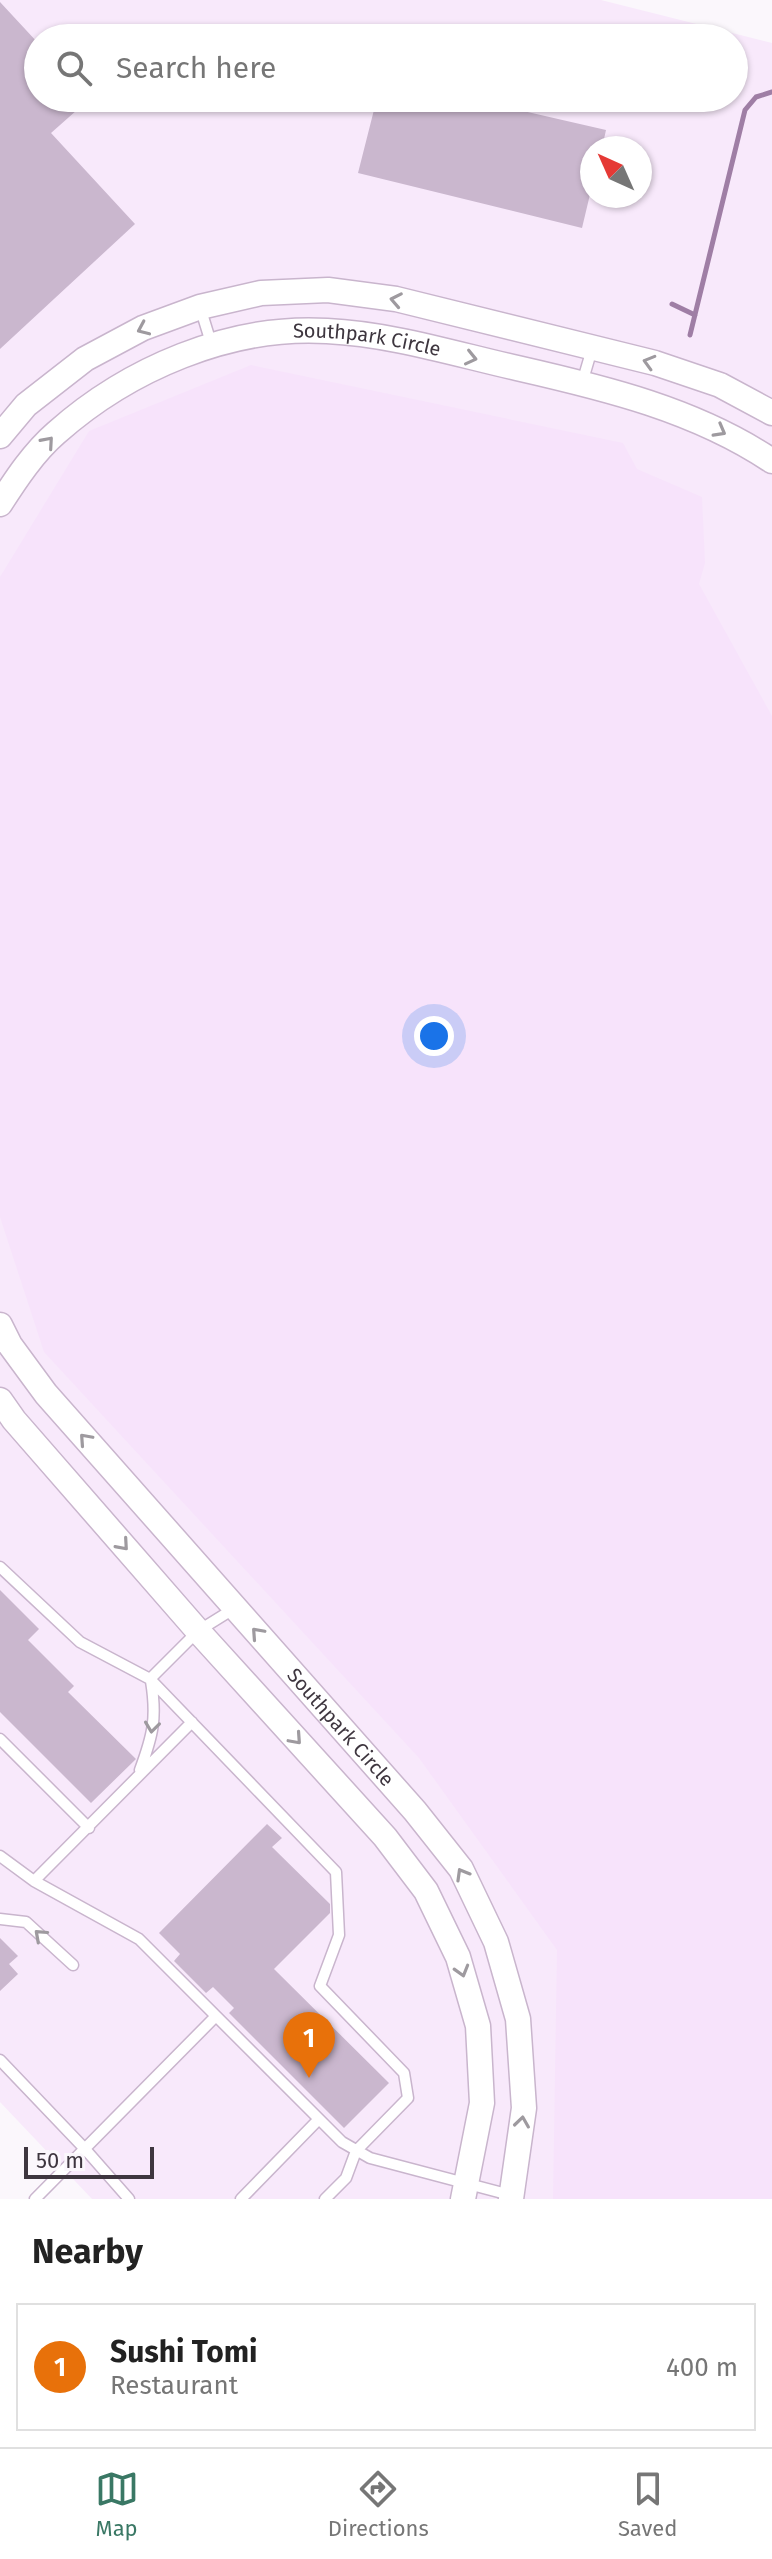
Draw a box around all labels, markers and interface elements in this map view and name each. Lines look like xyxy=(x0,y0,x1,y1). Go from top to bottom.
search box xyxy=(24,24,748,112)
icon: search xyxy=(52,46,96,90)
text: Search here xyxy=(116,50,276,86)
north arrow xyxy=(580,136,652,208)
one-way arrow xyxy=(390,292,404,309)
street label: Southpark Circle xyxy=(292,318,443,361)
one-way arrow xyxy=(137,319,151,335)
one-way arrow xyxy=(464,349,477,366)
one-way arrow xyxy=(642,355,656,371)
one-way arrow xyxy=(712,421,726,436)
one-way arrow xyxy=(38,437,53,452)
your location xyxy=(414,1016,454,1056)
one-way arrow xyxy=(80,1433,94,1448)
one-way arrow xyxy=(113,1535,128,1550)
one-way arrow xyxy=(252,1628,267,1643)
street label: Southpark Circle xyxy=(282,1663,399,1791)
one-way arrow xyxy=(144,1721,161,1734)
one-way arrow xyxy=(287,1730,301,1744)
one-way arrow xyxy=(456,1868,472,1883)
one-way arrow xyxy=(34,1930,49,1944)
one-way arrow xyxy=(453,1963,469,1977)
pin: 1 xyxy=(283,2012,335,2078)
one-way arrow xyxy=(513,2115,530,2129)
scale bar xyxy=(24,2143,154,2179)
text: 50 m xyxy=(36,2147,84,2174)
text: Nearby xyxy=(32,2231,143,2272)
text: Sushi Tomi xyxy=(110,2334,258,2370)
text: 1 xyxy=(54,2352,66,2383)
text: 400 m xyxy=(666,2352,738,2383)
text: Restaurant xyxy=(110,2370,238,2401)
tab: Map xyxy=(95,2467,139,2542)
tab: Directions xyxy=(328,2467,429,2542)
tab: Saved xyxy=(618,2467,677,2542)

